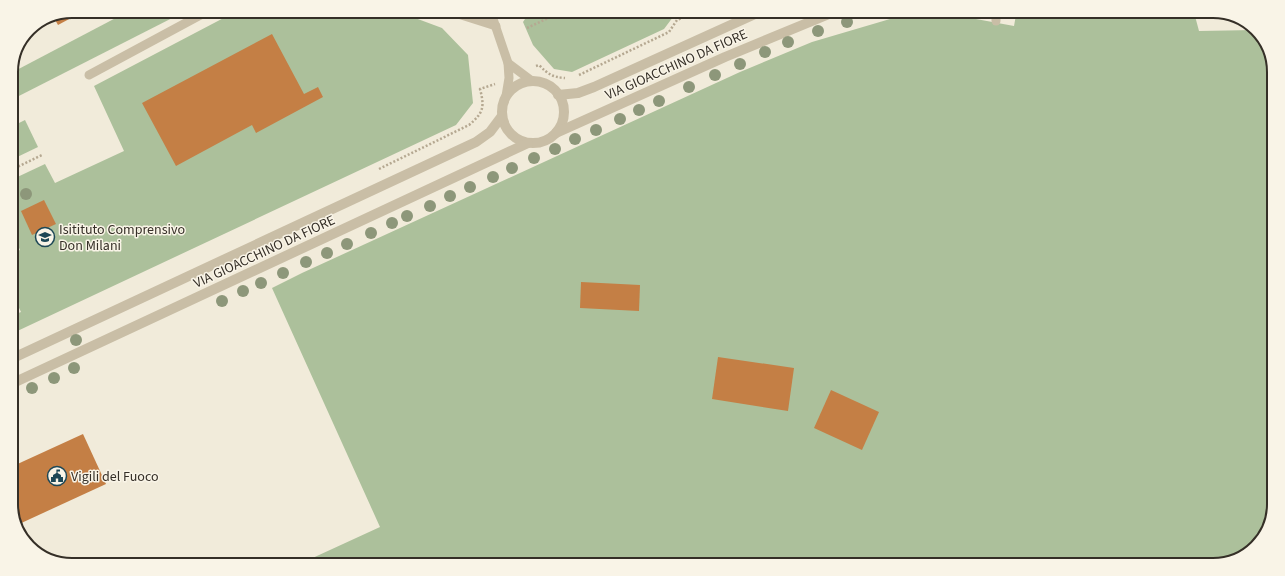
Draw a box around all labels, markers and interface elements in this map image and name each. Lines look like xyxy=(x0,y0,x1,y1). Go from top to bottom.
street label: VIA GIOACCHINO DA FIORE xyxy=(602,24,751,105)
street label: VIA GIOACCHINO DA FIORE xyxy=(190,210,338,293)
place label: Isitituto Comprensivo Don Milani xyxy=(59,220,185,256)
school or university icon: Isitituto Comprensivo Don Milani xyxy=(34,226,56,248)
public building icon: Vigili del Fuoco xyxy=(46,465,68,487)
place label: Vigili del Fuoco xyxy=(71,467,159,487)

